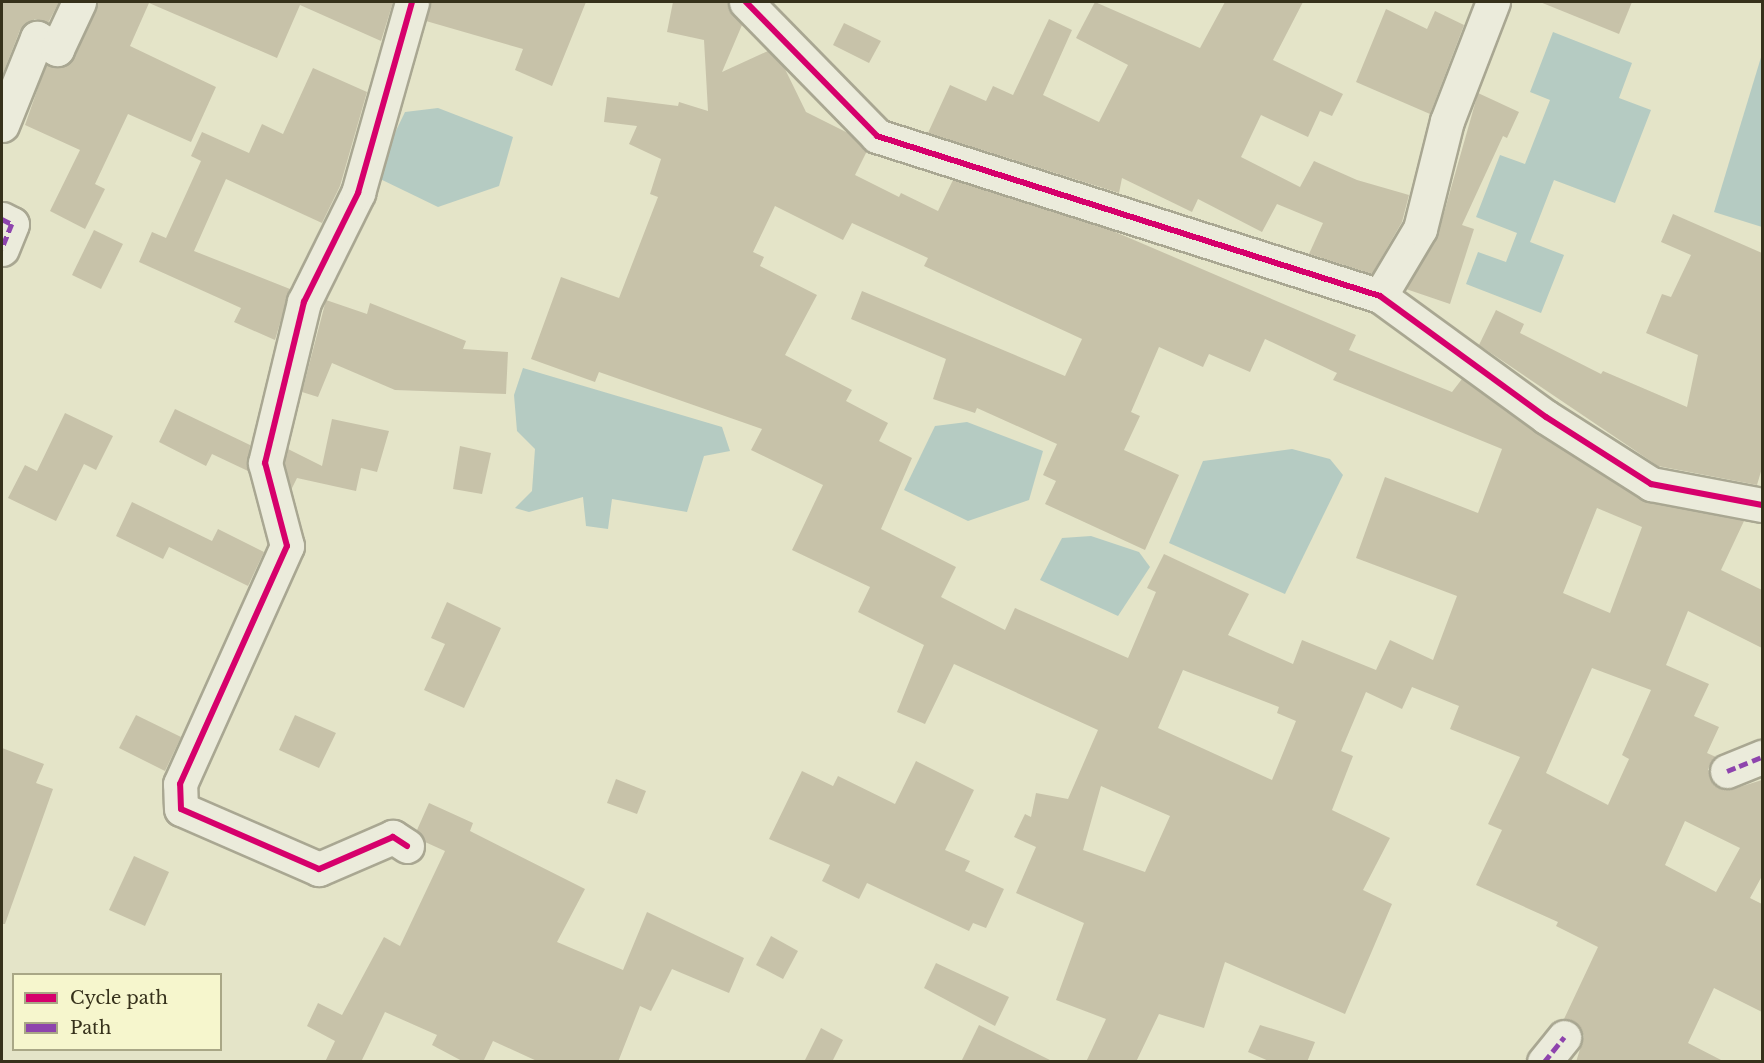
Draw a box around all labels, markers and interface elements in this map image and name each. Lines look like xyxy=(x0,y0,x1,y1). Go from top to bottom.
legend xyxy=(12,973,222,1051)
text: Cycle path xyxy=(70,987,168,1009)
text: Path xyxy=(70,1017,111,1039)

